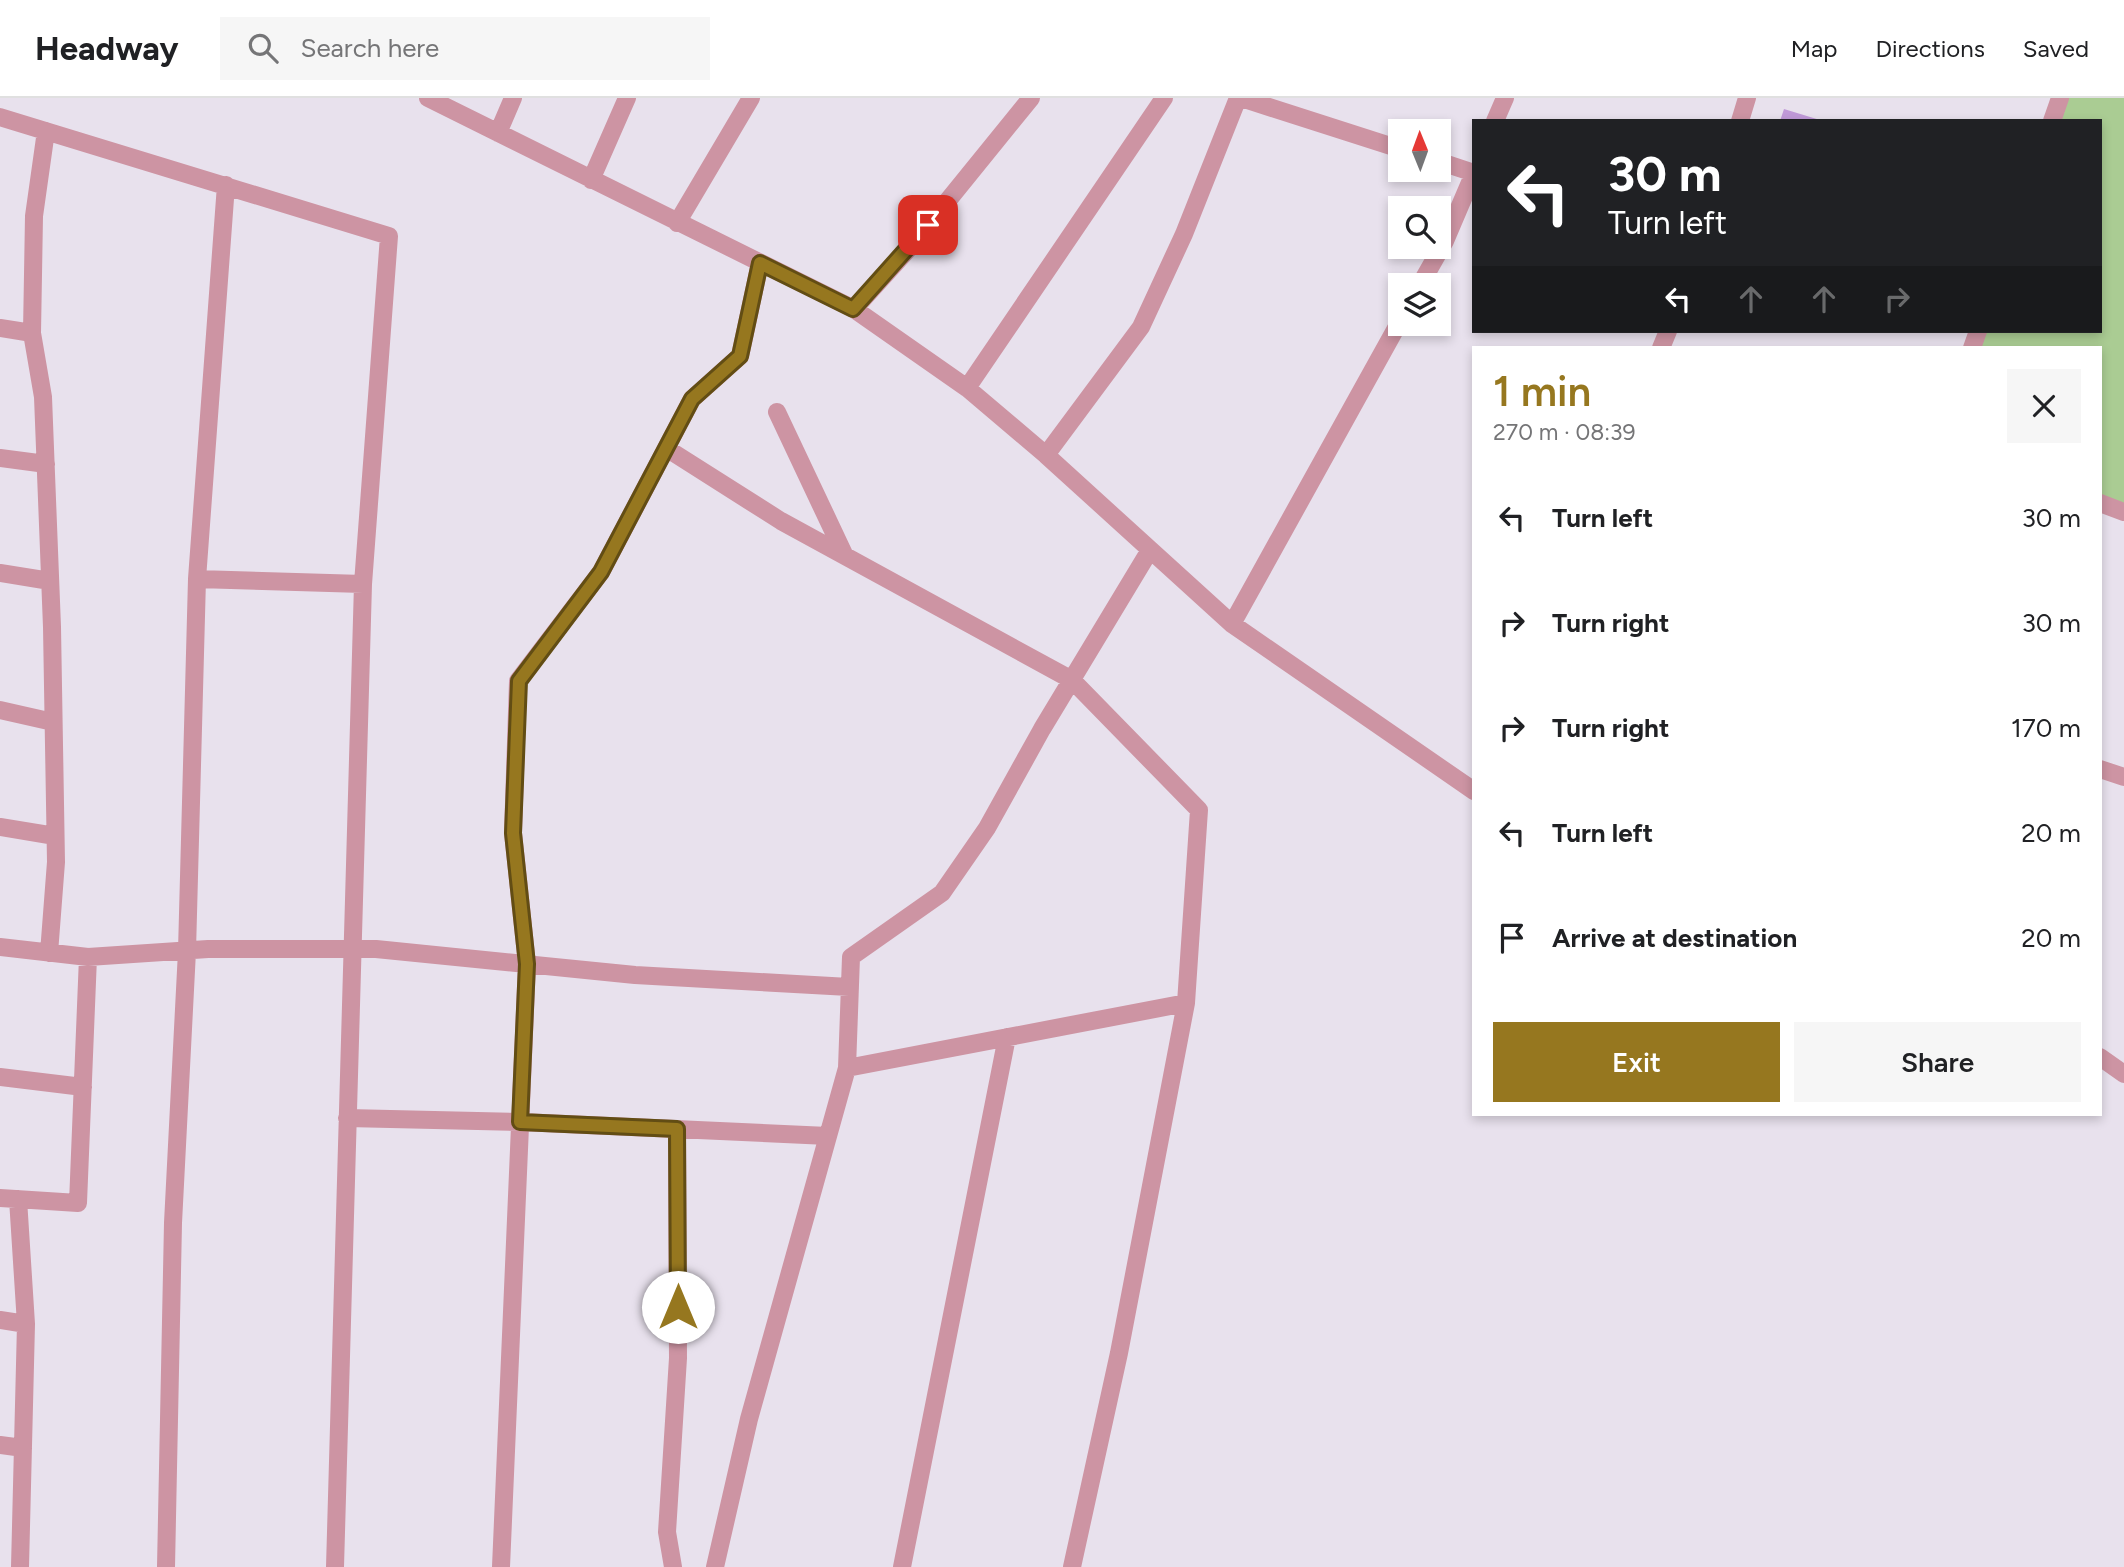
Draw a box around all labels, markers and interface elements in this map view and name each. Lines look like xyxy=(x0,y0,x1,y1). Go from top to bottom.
search box xyxy=(220,17,710,80)
text: Headway xyxy=(35,29,178,68)
icon: search xyxy=(244,29,282,67)
text: Search here xyxy=(300,32,439,64)
text: Map xyxy=(1791,34,1837,63)
text: Directions xyxy=(1875,34,1985,63)
text: Saved xyxy=(2023,34,2089,63)
north arrow xyxy=(1388,119,1451,182)
map controls xyxy=(1388,119,1451,336)
text: 30 m xyxy=(1608,144,1721,203)
icon: left xyxy=(1493,147,1584,238)
pin xyxy=(898,195,958,255)
button: search xyxy=(1388,196,1451,259)
text: Turn left xyxy=(1608,204,1727,242)
icon: arrive xyxy=(909,206,947,244)
button: layers xyxy=(1388,273,1451,336)
icon: left xyxy=(1659,280,1697,318)
icon: ahead xyxy=(1732,280,1770,318)
icon: ahead xyxy=(1805,280,1843,318)
icon: right xyxy=(1878,280,1916,318)
text: 1 min xyxy=(1493,366,1591,417)
button: close xyxy=(2007,369,2081,443)
text: 270 m · 08:39 xyxy=(1493,418,1636,446)
icon: left xyxy=(1493,499,1531,537)
text: Turn left xyxy=(1552,502,1653,534)
text: 30 m xyxy=(2022,502,2081,534)
icon: right xyxy=(1493,604,1531,642)
text: Turn right xyxy=(1552,607,1669,639)
text: 30 m xyxy=(2022,607,2081,639)
icon: right xyxy=(1493,709,1531,747)
text: Turn right xyxy=(1552,712,1669,744)
text: 170 m xyxy=(2011,712,2081,744)
icon: left xyxy=(1493,814,1531,852)
text: Turn left xyxy=(1552,817,1653,849)
text: 20 m xyxy=(2021,817,2081,849)
icon: arrive xyxy=(1493,919,1531,957)
text: Arrive at destination xyxy=(1552,922,1797,954)
text: 20 m xyxy=(2021,922,2081,954)
button: Exit xyxy=(1493,1022,1780,1102)
button: Share xyxy=(1794,1022,2081,1102)
position arrow xyxy=(641,1270,715,1344)

